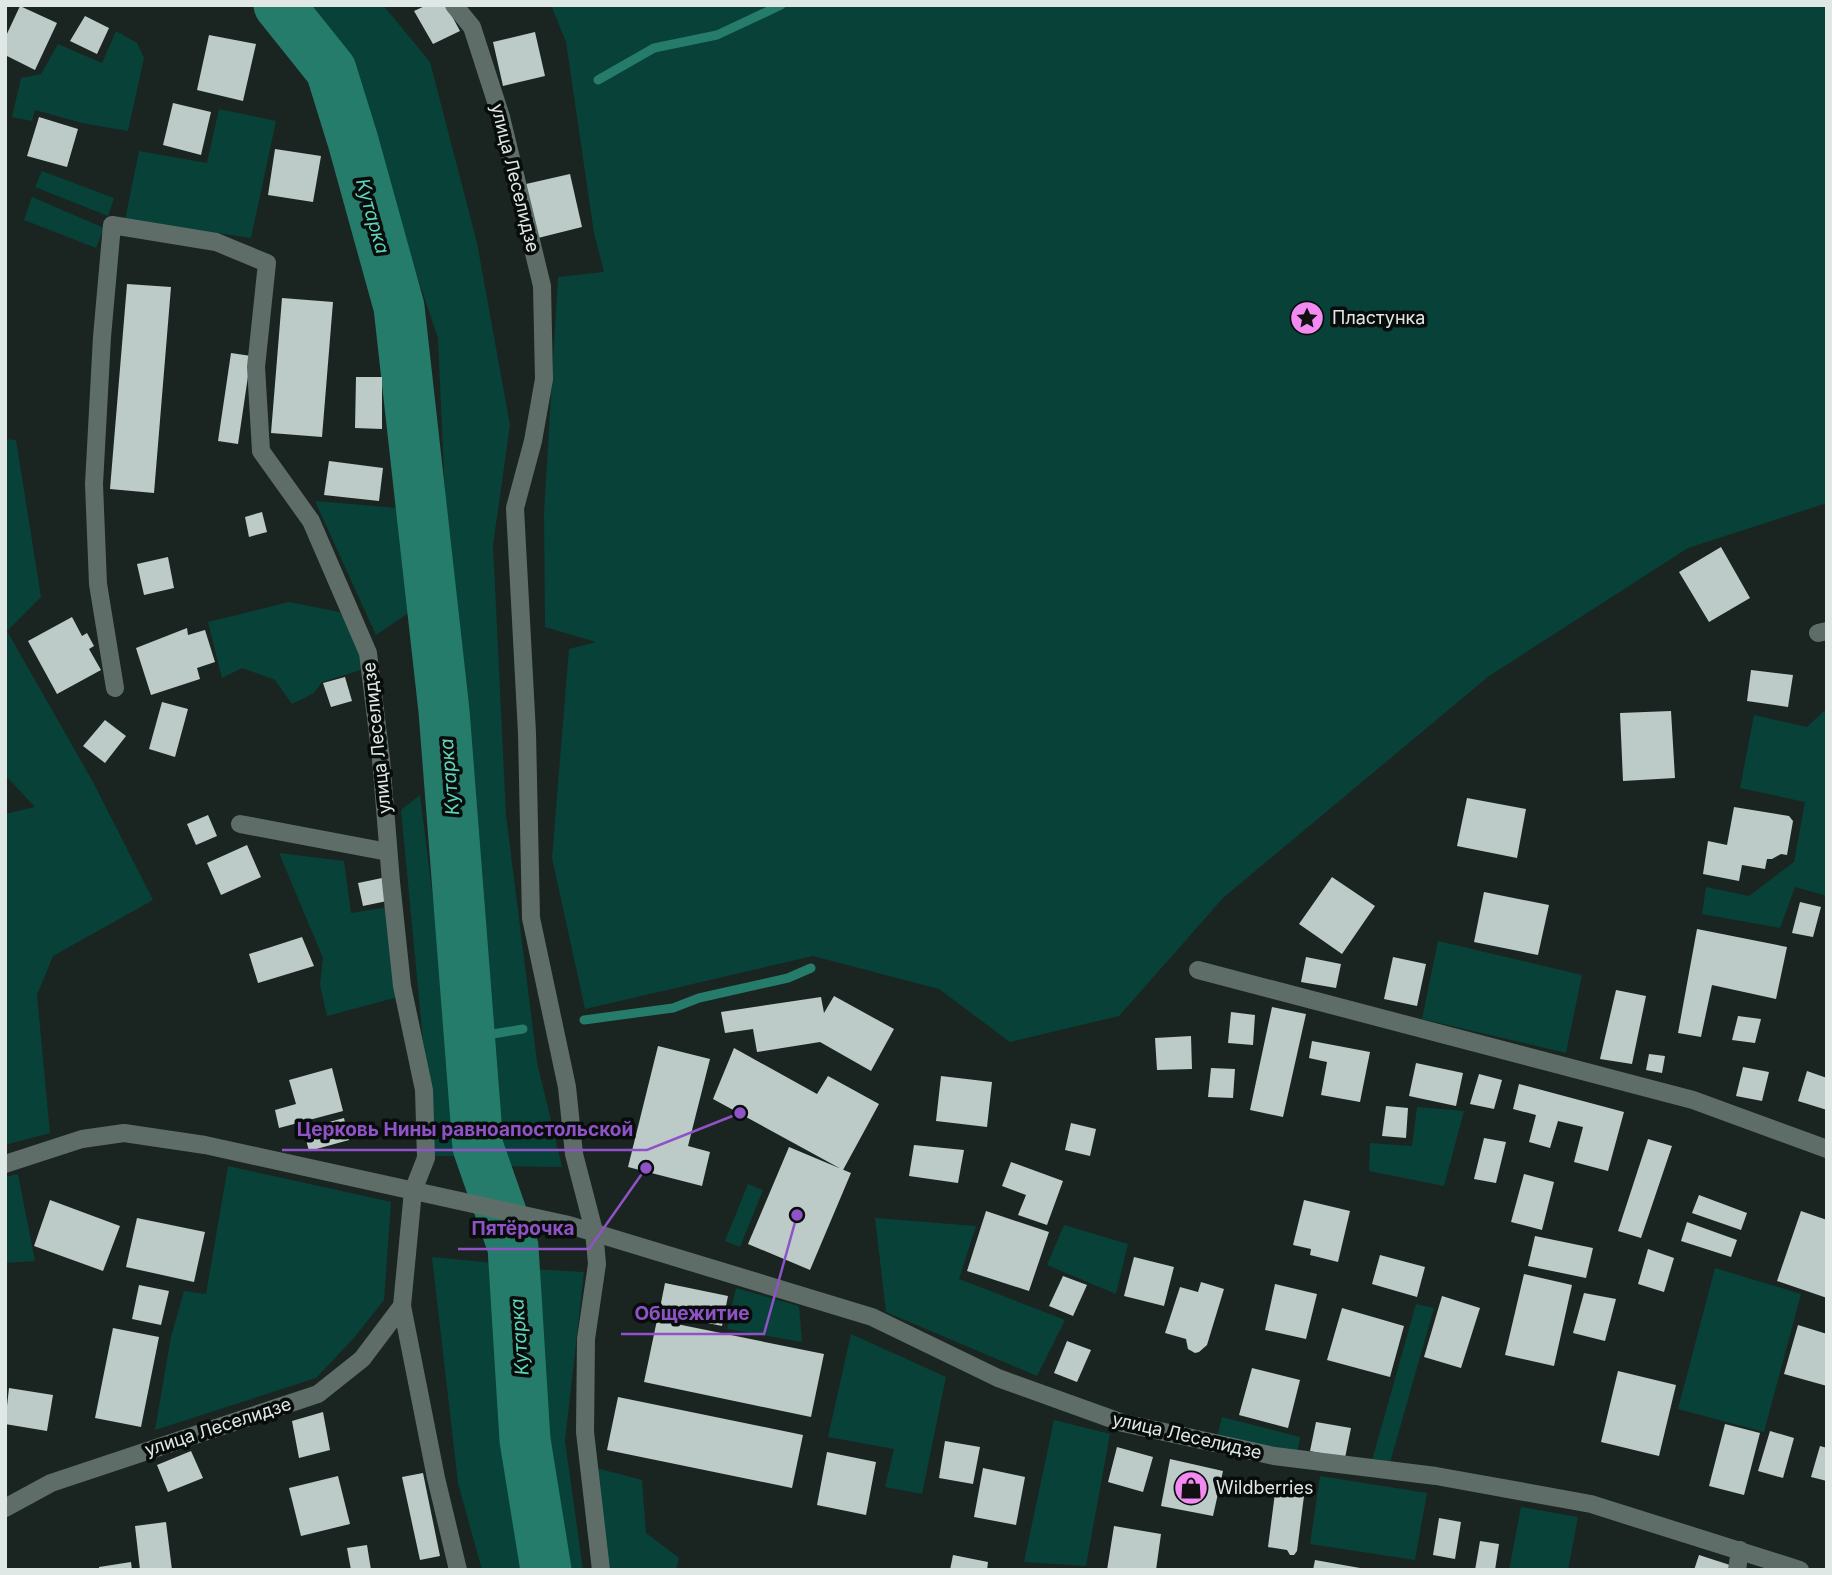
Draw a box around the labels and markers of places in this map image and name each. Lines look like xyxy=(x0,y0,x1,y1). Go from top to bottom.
place icon: Пластунка xyxy=(1288,299,1326,337)
place label: Пластунка xyxy=(1332,307,1425,328)
callout: Церковь Нины равноапостольской xyxy=(282,1110,647,1150)
callout: Пятёрочка xyxy=(458,1209,589,1249)
callout: Общежитие xyxy=(621,1294,764,1334)
shop icon: Wildberries xyxy=(1172,1469,1210,1507)
place label: Wildberries xyxy=(1216,1477,1313,1498)

